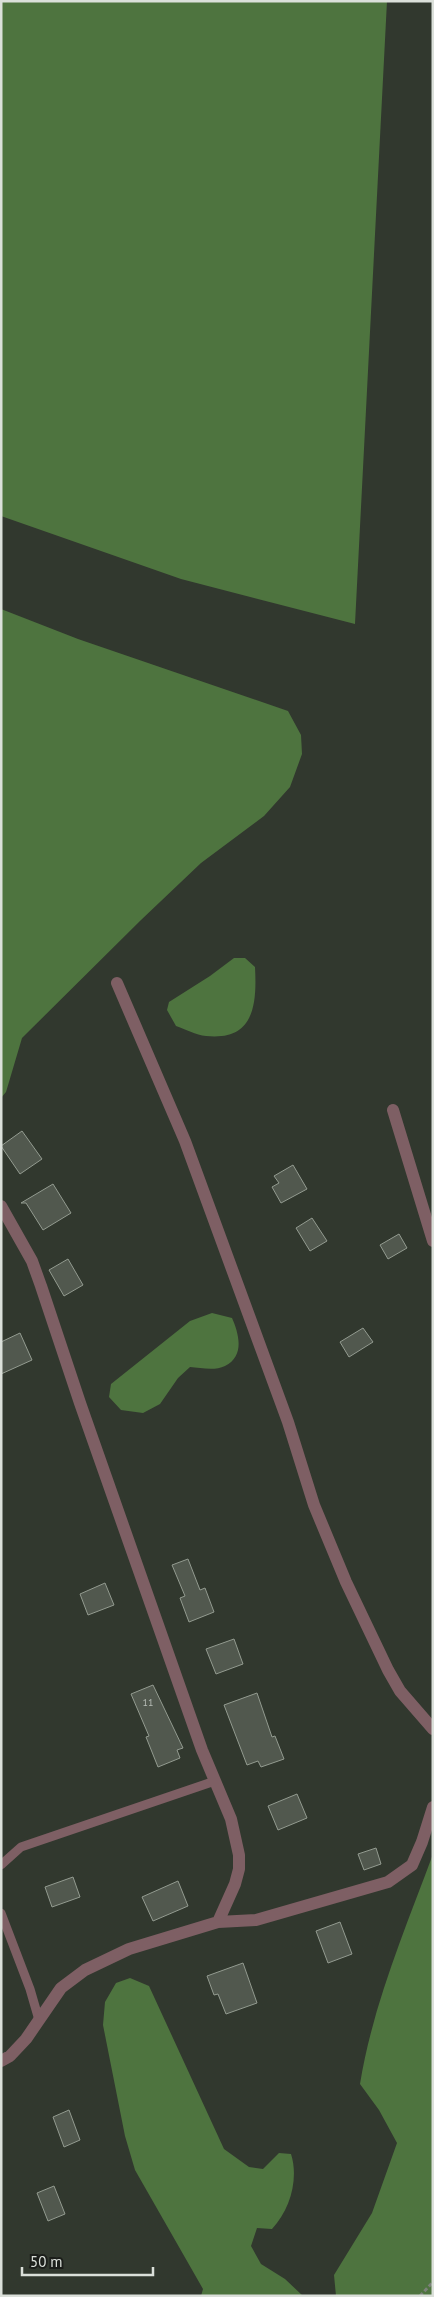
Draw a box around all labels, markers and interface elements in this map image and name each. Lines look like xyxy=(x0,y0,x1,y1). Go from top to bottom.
house number: 11 xyxy=(143,1696,153,1709)
scale bar xyxy=(22,2244,154,2276)
text: 50 m xyxy=(30,2252,63,2271)

